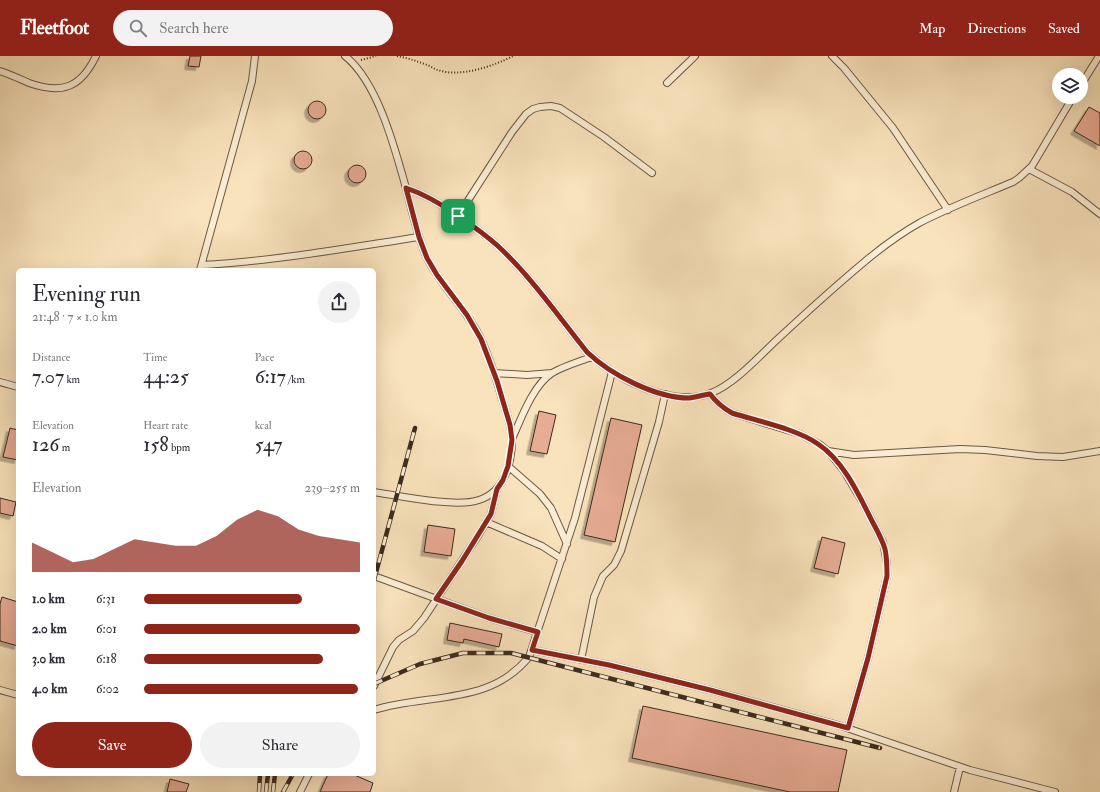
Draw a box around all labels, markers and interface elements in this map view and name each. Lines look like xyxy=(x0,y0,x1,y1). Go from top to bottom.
search box xyxy=(113,10,393,46)
text: Fleetfoot xyxy=(20,16,89,40)
icon: search xyxy=(127,17,149,39)
text: Search here xyxy=(159,19,229,38)
text: Map xyxy=(919,20,945,37)
text: Directions xyxy=(967,20,1026,37)
text: Saved xyxy=(1048,20,1080,37)
map controls xyxy=(1052,68,1088,104)
button: layers xyxy=(1052,68,1088,104)
pin xyxy=(441,199,475,233)
icon: arrive xyxy=(447,205,469,227)
text: Evening run xyxy=(32,280,141,308)
button: share xyxy=(318,281,360,323)
text: 21:48 · 7 × 1.0 km xyxy=(32,309,118,325)
text: Distance xyxy=(32,351,70,364)
text: Time xyxy=(143,351,167,364)
text: Pace xyxy=(255,351,274,364)
text: 7.07 xyxy=(32,364,64,389)
text: 44:25 xyxy=(143,364,189,389)
text: 6:17 xyxy=(255,364,286,389)
text: km xyxy=(64,373,80,386)
text: /km xyxy=(286,373,305,386)
text: Elevation xyxy=(32,419,74,432)
text: Heart rate xyxy=(143,419,188,432)
text: kcal xyxy=(255,419,272,432)
text: 126 xyxy=(32,432,59,457)
text: 158 xyxy=(143,432,169,457)
text: 547 xyxy=(255,432,282,457)
text: m xyxy=(59,441,70,454)
text: bpm xyxy=(169,441,190,454)
text: Elevation xyxy=(32,480,82,496)
text: 239–255 m xyxy=(304,480,360,496)
text: 1.0 km xyxy=(32,591,65,607)
text: 6:31 xyxy=(96,591,115,607)
text: 2.0 km xyxy=(32,621,67,637)
text: 6:01 xyxy=(96,621,117,637)
text: 3.0 km xyxy=(32,651,65,667)
text: 6:18 xyxy=(96,651,117,667)
text: 4.0 km xyxy=(32,681,67,697)
text: 6:02 xyxy=(96,681,119,697)
button: Save xyxy=(32,722,192,768)
button: Share xyxy=(200,722,360,768)

